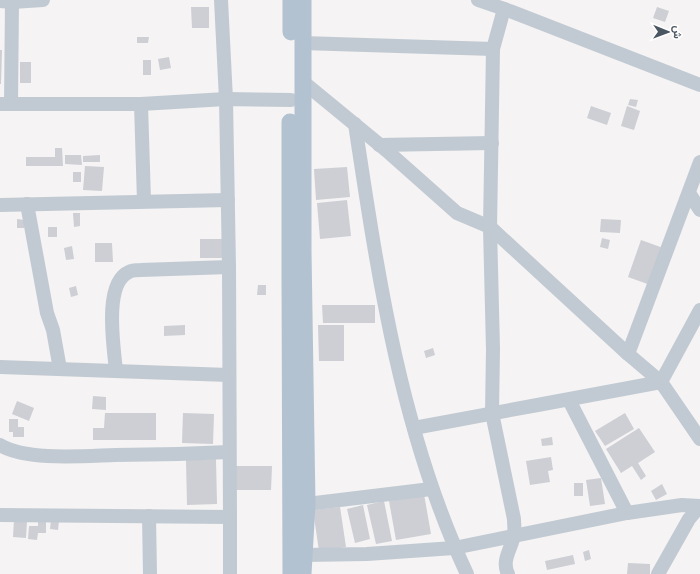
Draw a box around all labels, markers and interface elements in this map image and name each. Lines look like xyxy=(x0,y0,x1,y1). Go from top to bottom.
north arrow xyxy=(648,12,688,52)
text: ش xyxy=(671,25,685,39)

